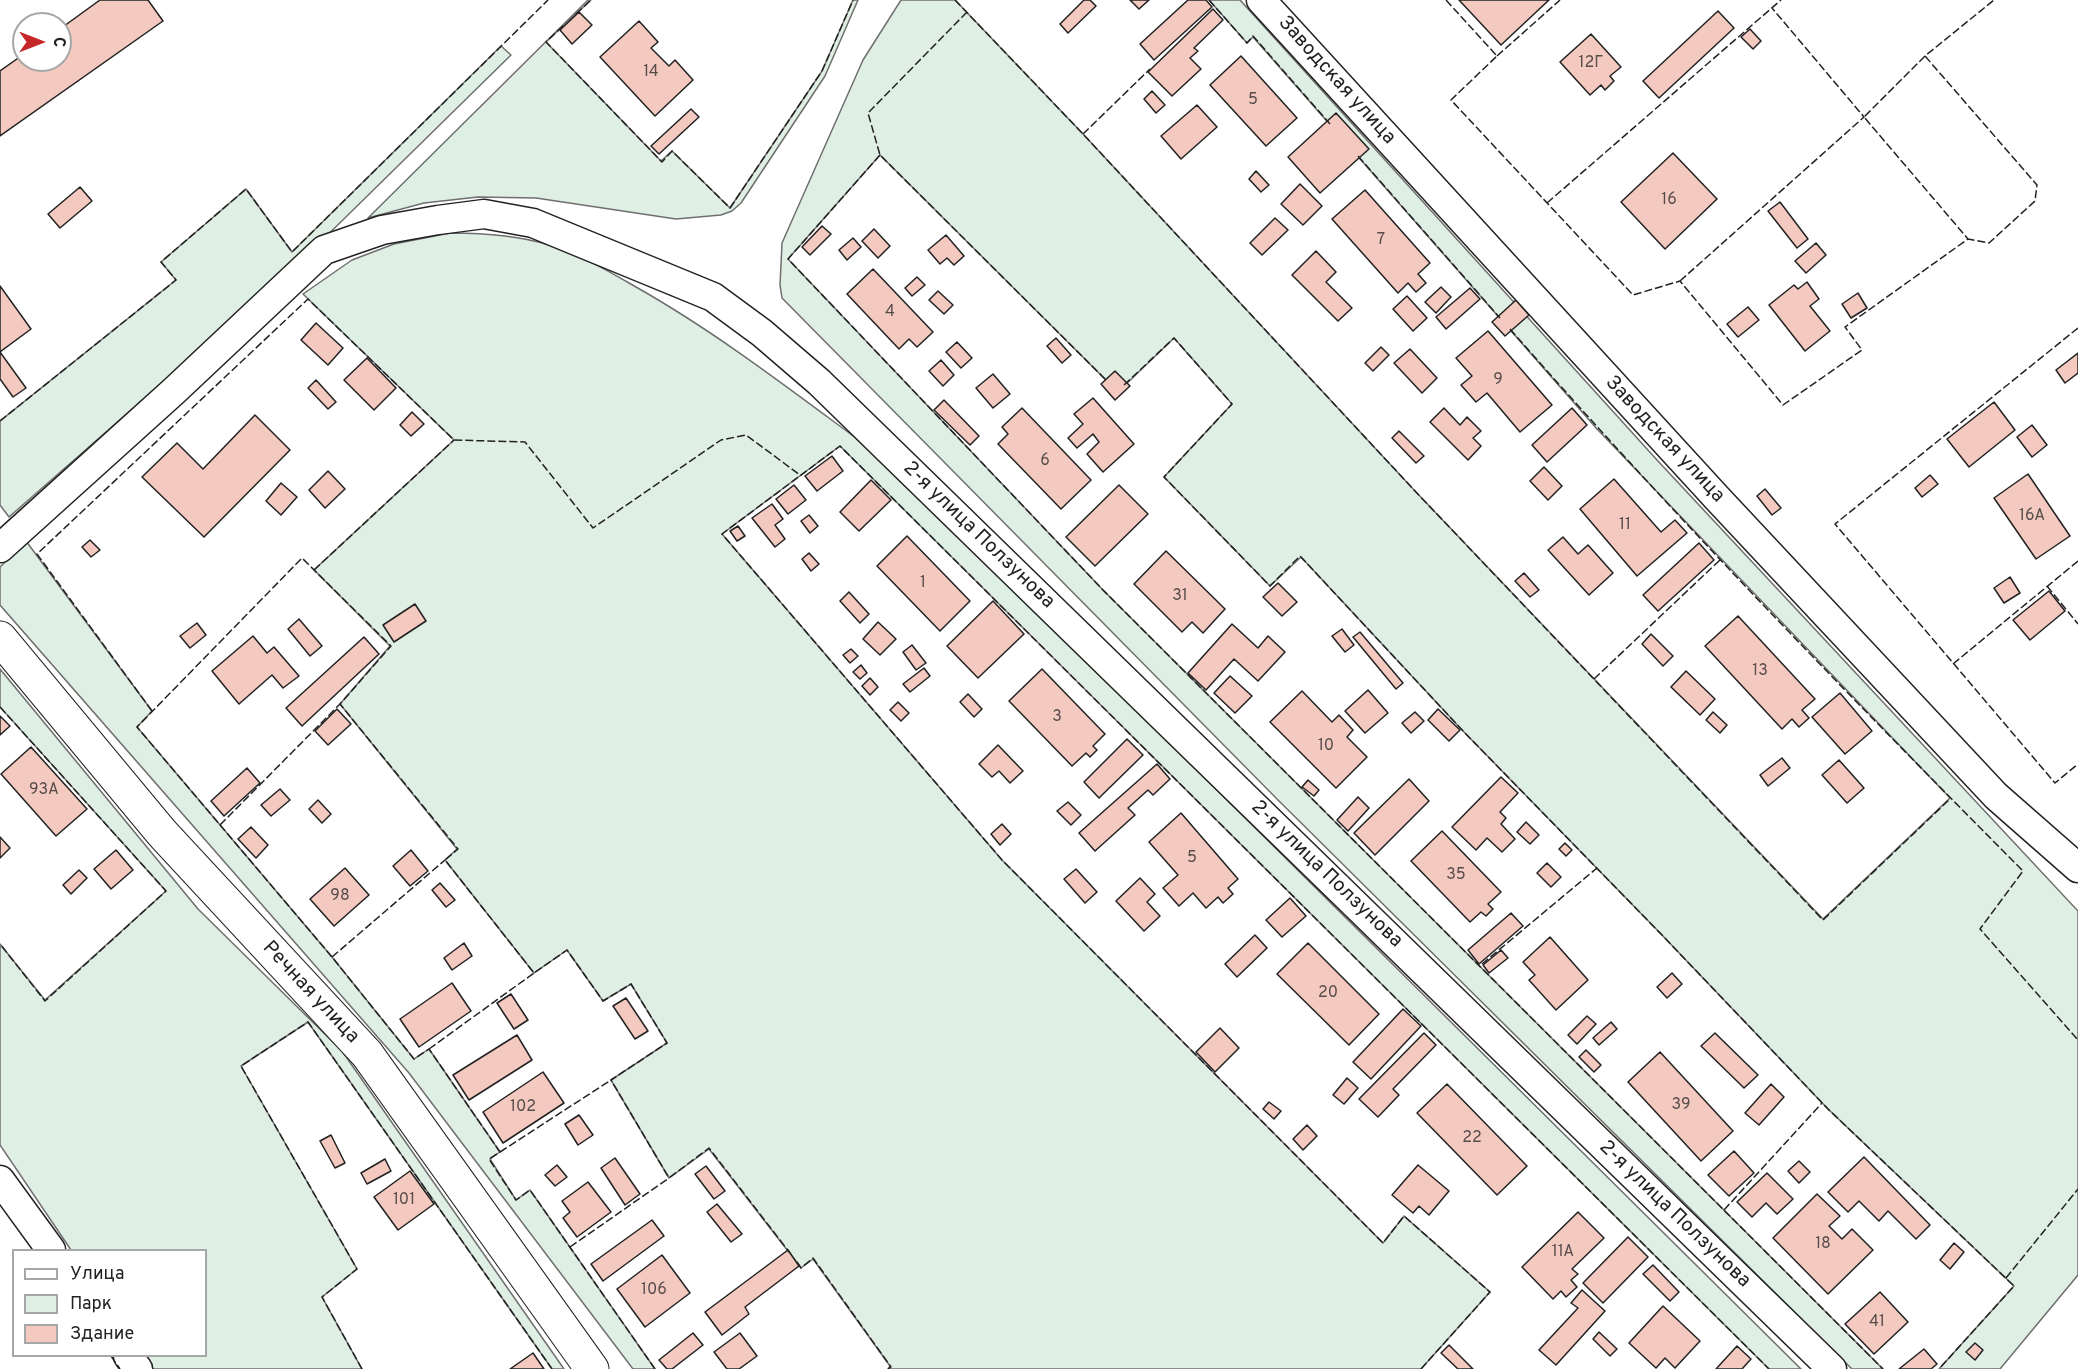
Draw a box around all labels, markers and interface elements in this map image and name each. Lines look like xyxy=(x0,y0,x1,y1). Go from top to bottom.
north arrow xyxy=(12,12,72,72)
street label: Заводская улица xyxy=(1272,12,1400,150)
text: С xyxy=(48,37,68,47)
house number: 12Г xyxy=(1579,54,1603,74)
house number: 14 xyxy=(643,63,659,83)
house number: 5 xyxy=(1248,91,1258,111)
house number: 16 xyxy=(1661,191,1677,211)
house number: 7 xyxy=(1377,231,1385,251)
house number: 4 xyxy=(885,303,895,323)
house number: 9 xyxy=(1493,371,1503,391)
street label: Заводская улица xyxy=(1599,372,1729,508)
house number: 6 xyxy=(1040,452,1050,472)
street label: 2-я улица Ползунова xyxy=(897,457,1059,615)
house number: 16А xyxy=(2019,507,2045,527)
house number: 11 xyxy=(1619,516,1631,536)
house number: 1 xyxy=(920,574,926,594)
house number: 31 xyxy=(1172,587,1188,607)
house number: 13 xyxy=(1752,662,1768,682)
house number: 3 xyxy=(1052,708,1062,728)
house number: 10 xyxy=(1318,737,1334,757)
house number: 93А xyxy=(29,781,59,801)
street label: 2-я улица Ползунова xyxy=(1245,796,1407,954)
house number: 5 xyxy=(1187,849,1197,869)
house number: 35 xyxy=(1446,866,1466,886)
house number: 98 xyxy=(330,887,350,907)
street label: Речная улица xyxy=(256,937,364,1049)
house number: 20 xyxy=(1318,984,1338,1004)
house number: 39 xyxy=(1672,1096,1690,1116)
house number: 102 xyxy=(510,1098,536,1118)
house number: 22 xyxy=(1462,1129,1482,1149)
street label: 2-я улица Ползунова xyxy=(1593,1136,1755,1294)
house number: 101 xyxy=(393,1191,415,1211)
house number: 18 xyxy=(1815,1235,1831,1255)
house number: 11А xyxy=(1552,1243,1574,1263)
legend xyxy=(12,1249,207,1357)
text: Улица xyxy=(70,1263,124,1286)
house number: 106 xyxy=(641,1281,667,1301)
text: Парк xyxy=(70,1293,112,1316)
house number: 41 xyxy=(1869,1313,1885,1333)
text: Здание xyxy=(70,1323,134,1346)

